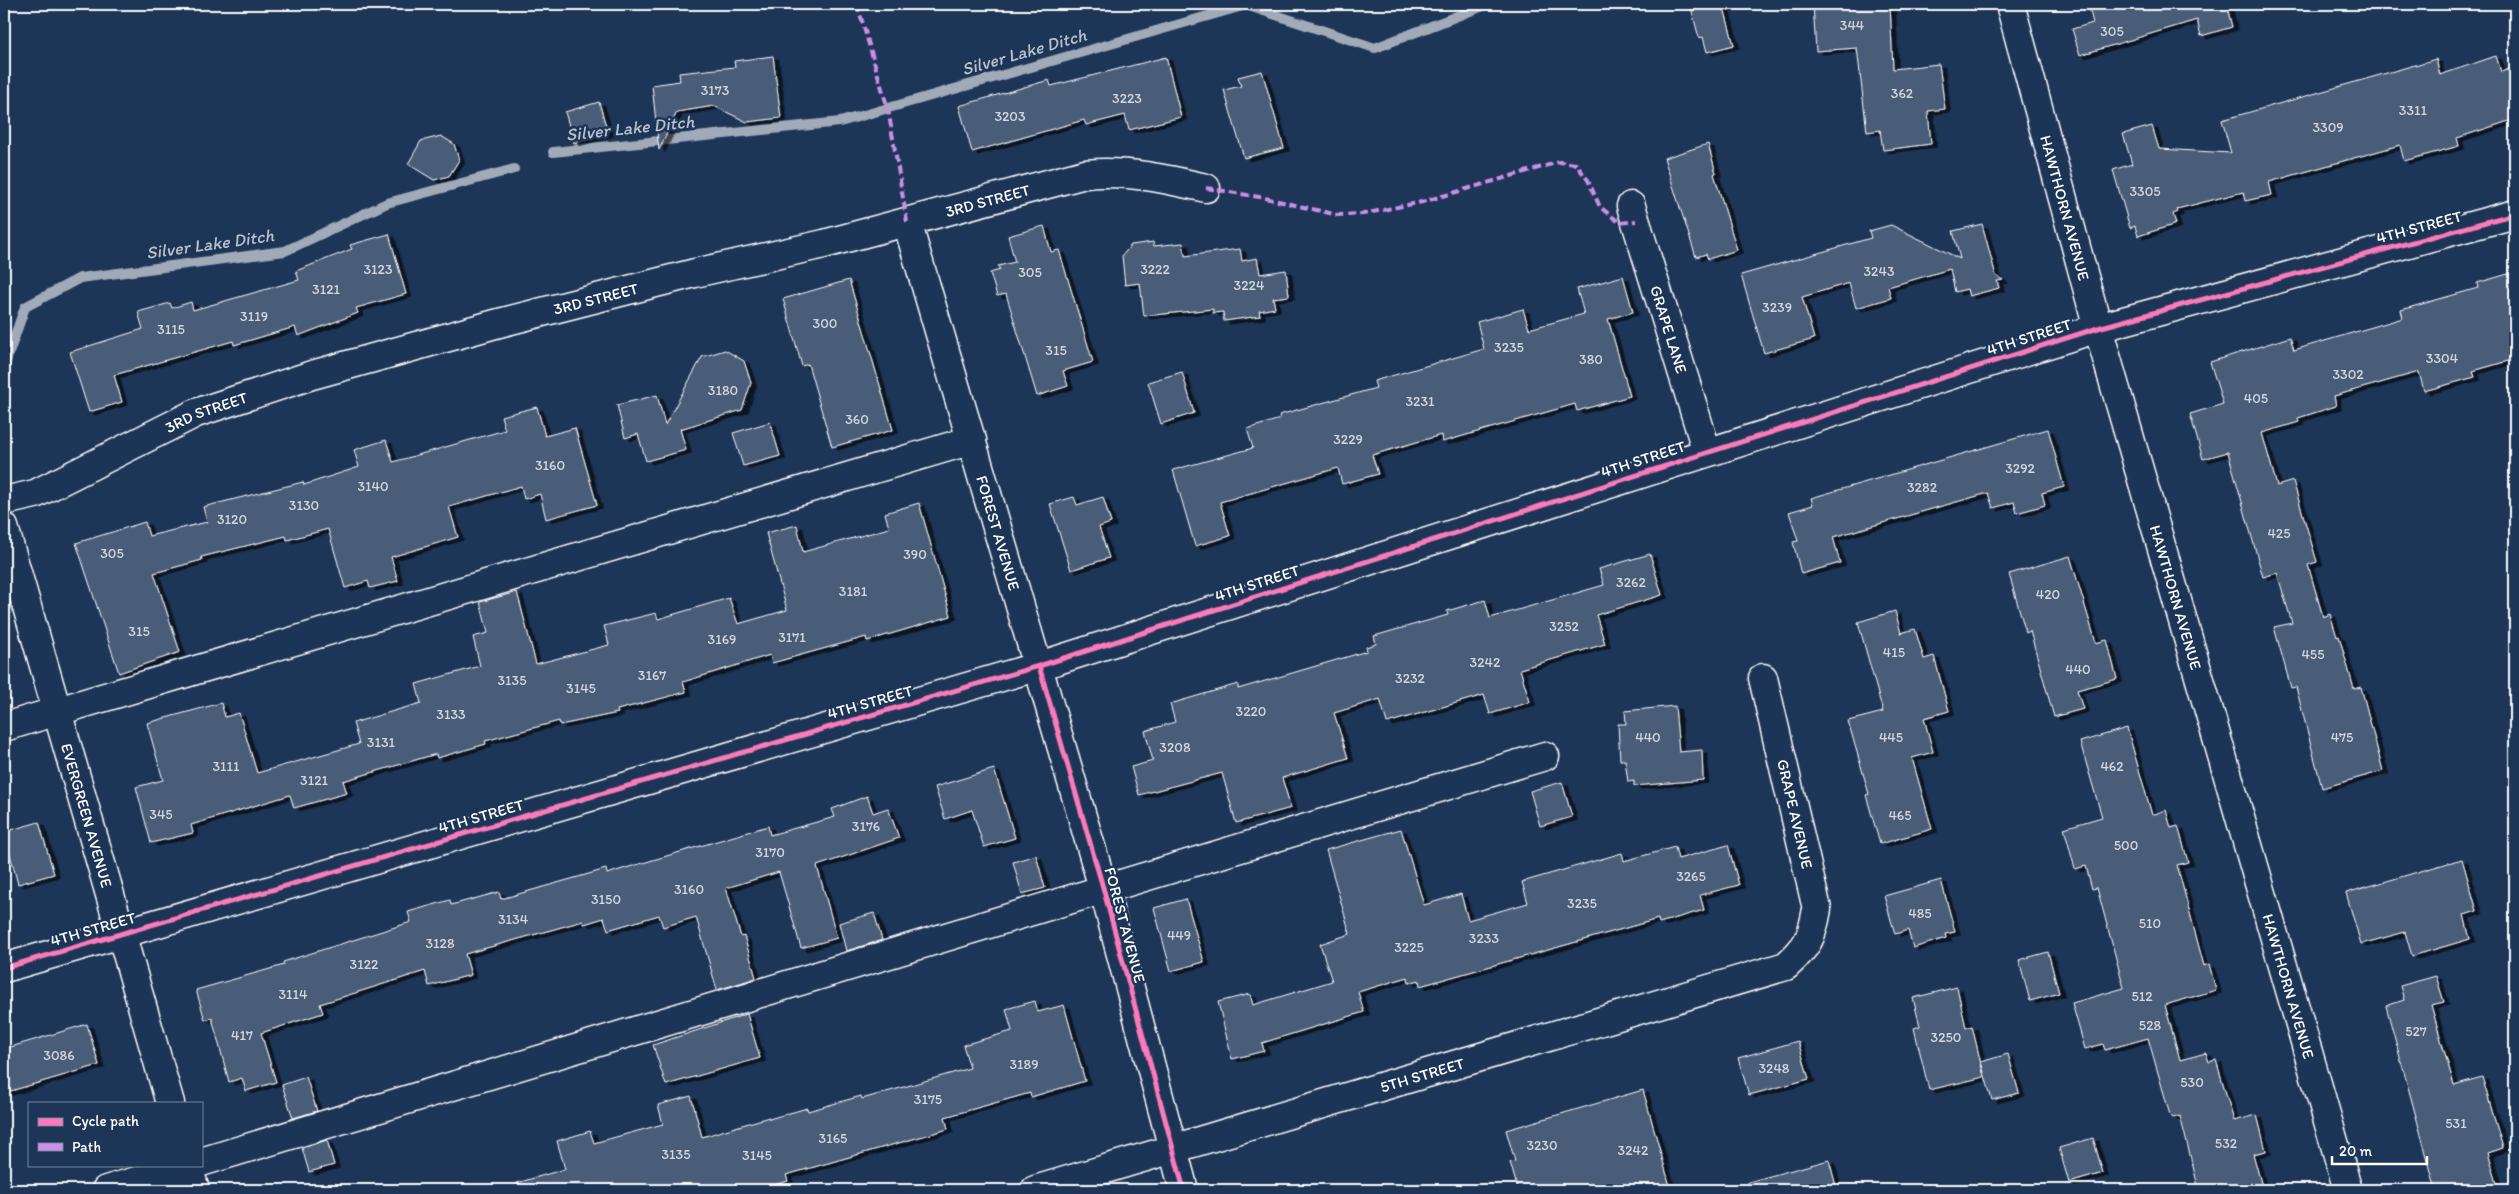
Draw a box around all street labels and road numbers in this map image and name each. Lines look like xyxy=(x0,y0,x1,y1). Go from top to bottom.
street label: HAWTHORN AVENUE xyxy=(2037,133,2094,283)
street label: 3RD STREET xyxy=(943,180,1032,221)
street label: 4TH STREET xyxy=(2374,206,2464,248)
street label: 3RD STREET xyxy=(551,278,640,318)
street label: GRAPE LANE xyxy=(1647,283,1692,376)
street label: 4TH STREET xyxy=(1984,314,2074,360)
street label: 3RD STREET xyxy=(162,387,250,437)
street label: 4TH STREET xyxy=(1598,436,1688,482)
street label: FOREST AVENUE xyxy=(973,473,1024,593)
street label: HAWTHORN AVENUE xyxy=(2146,523,2206,672)
street label: 4TH STREET xyxy=(1212,560,1302,606)
street label: 4TH STREET xyxy=(825,681,915,723)
street label: EVERGREEN AVENUE xyxy=(57,741,117,890)
street label: GRAPE AVENUE xyxy=(1773,757,1817,871)
street label: 4TH STREET xyxy=(436,795,526,837)
street label: FOREST AVENUE xyxy=(1100,865,1150,985)
street label: 4TH STREET xyxy=(48,908,138,950)
street label: HAWTHORN AVENUE xyxy=(2259,912,2319,1061)
street label: 5TH STREET xyxy=(1378,1053,1466,1096)

